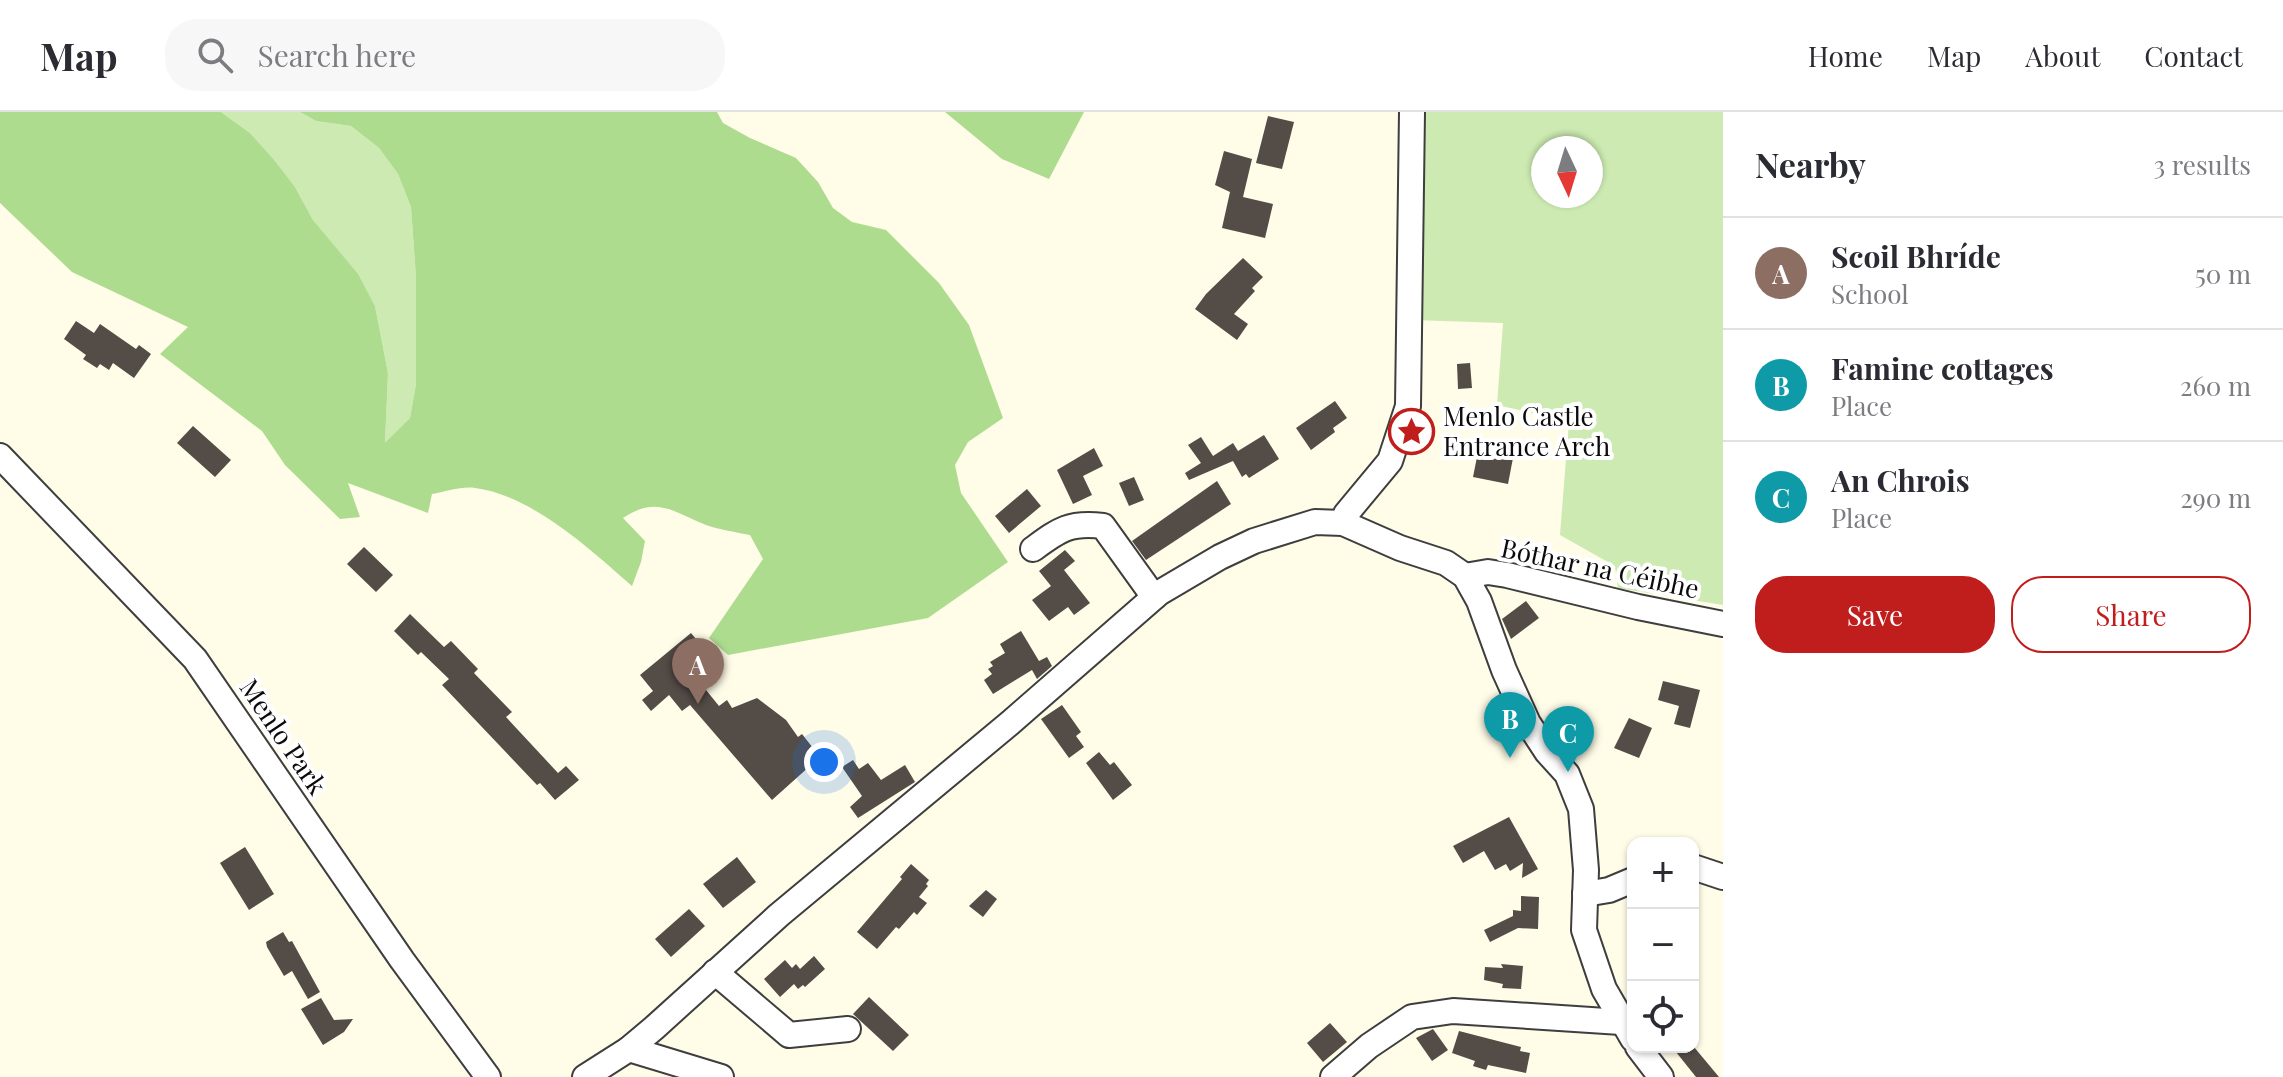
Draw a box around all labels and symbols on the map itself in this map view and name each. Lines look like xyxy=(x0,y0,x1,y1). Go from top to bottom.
north arrow xyxy=(1531,136,1603,208)
place label: Menlo Castle Entrance Arch xyxy=(1443,398,1610,463)
place icon: Menlo Castle Entrance Arch xyxy=(1388,408,1436,456)
street label: Bóthar na Céibhe xyxy=(1498,529,1703,606)
pin: A xyxy=(672,638,724,704)
street label: Menlo Park xyxy=(233,672,336,801)
pin: B xyxy=(1484,692,1536,758)
pin: C xyxy=(1542,706,1594,772)
your location xyxy=(804,742,844,782)

